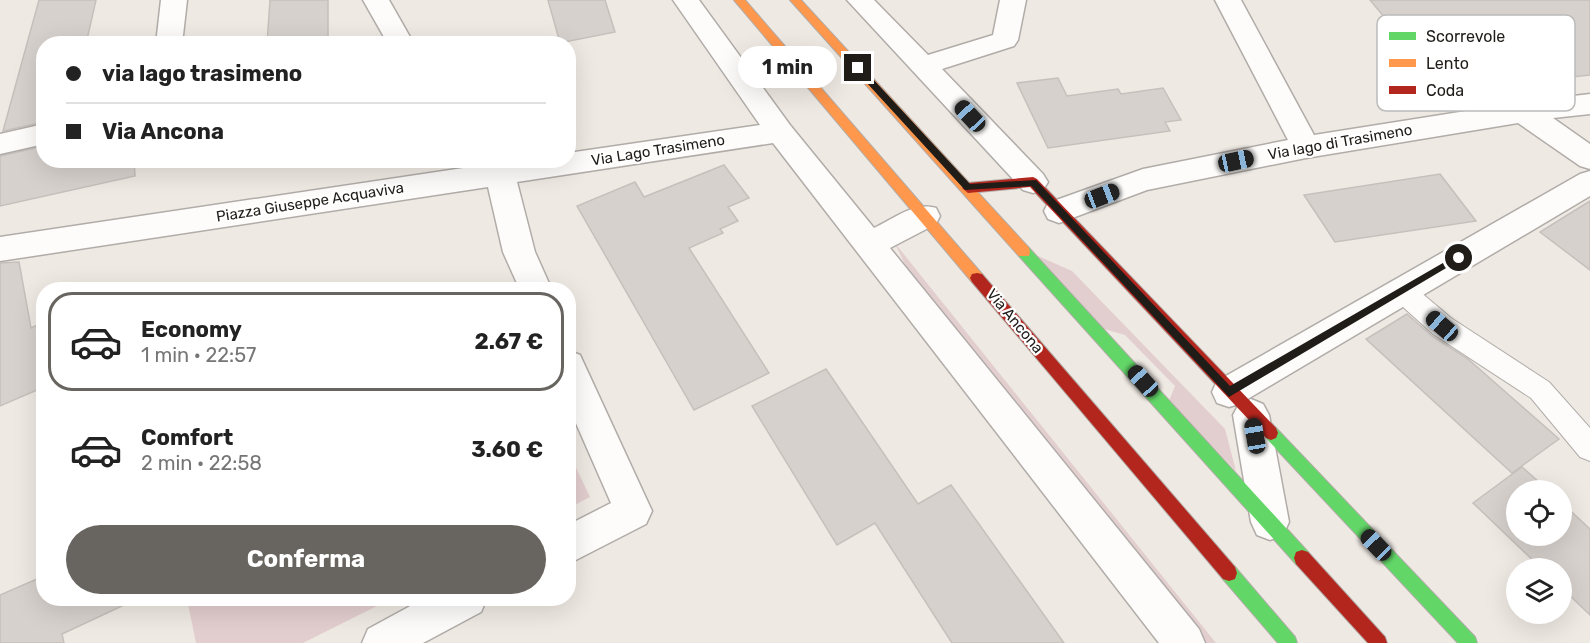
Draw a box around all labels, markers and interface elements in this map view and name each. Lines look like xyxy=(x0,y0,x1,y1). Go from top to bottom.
legend xyxy=(1377,15,1575,111)
text: Scorrevole xyxy=(1426,27,1505,46)
callout: 1 min xyxy=(738,47,837,89)
route end xyxy=(844,54,871,81)
text: Lento xyxy=(1426,54,1469,73)
text: 1 min xyxy=(762,55,813,79)
text: via lago trasimeno xyxy=(102,60,302,87)
text: Coda xyxy=(1426,81,1464,100)
car xyxy=(951,97,989,135)
text: Via Ancona xyxy=(102,118,224,145)
street label: Via lago di Trasimeno xyxy=(1266,120,1414,164)
street label: Via Lago Trasimeno xyxy=(590,131,726,169)
car xyxy=(1217,148,1255,174)
street label: Piazza Giuseppe Acquaviva xyxy=(215,178,405,226)
car xyxy=(1082,181,1122,211)
route start xyxy=(1445,244,1472,271)
street label: Via Ancona xyxy=(983,285,1047,357)
car xyxy=(1423,307,1461,345)
icon: car xyxy=(69,315,123,369)
text: Economy xyxy=(141,316,242,343)
text: 2.67 € xyxy=(474,328,543,355)
text: 1 min · 22:57 xyxy=(141,343,256,367)
car xyxy=(1124,362,1162,400)
car xyxy=(1243,417,1267,455)
icon: car xyxy=(69,423,123,477)
text: Comfort xyxy=(141,424,233,451)
text: 3.60 € xyxy=(471,436,543,463)
text: 2 min · 22:58 xyxy=(141,451,262,475)
map controls xyxy=(1506,480,1572,624)
button: locate xyxy=(1506,480,1572,546)
button: Conferma xyxy=(66,525,546,594)
car xyxy=(1357,526,1395,564)
button: layers xyxy=(1506,558,1572,624)

